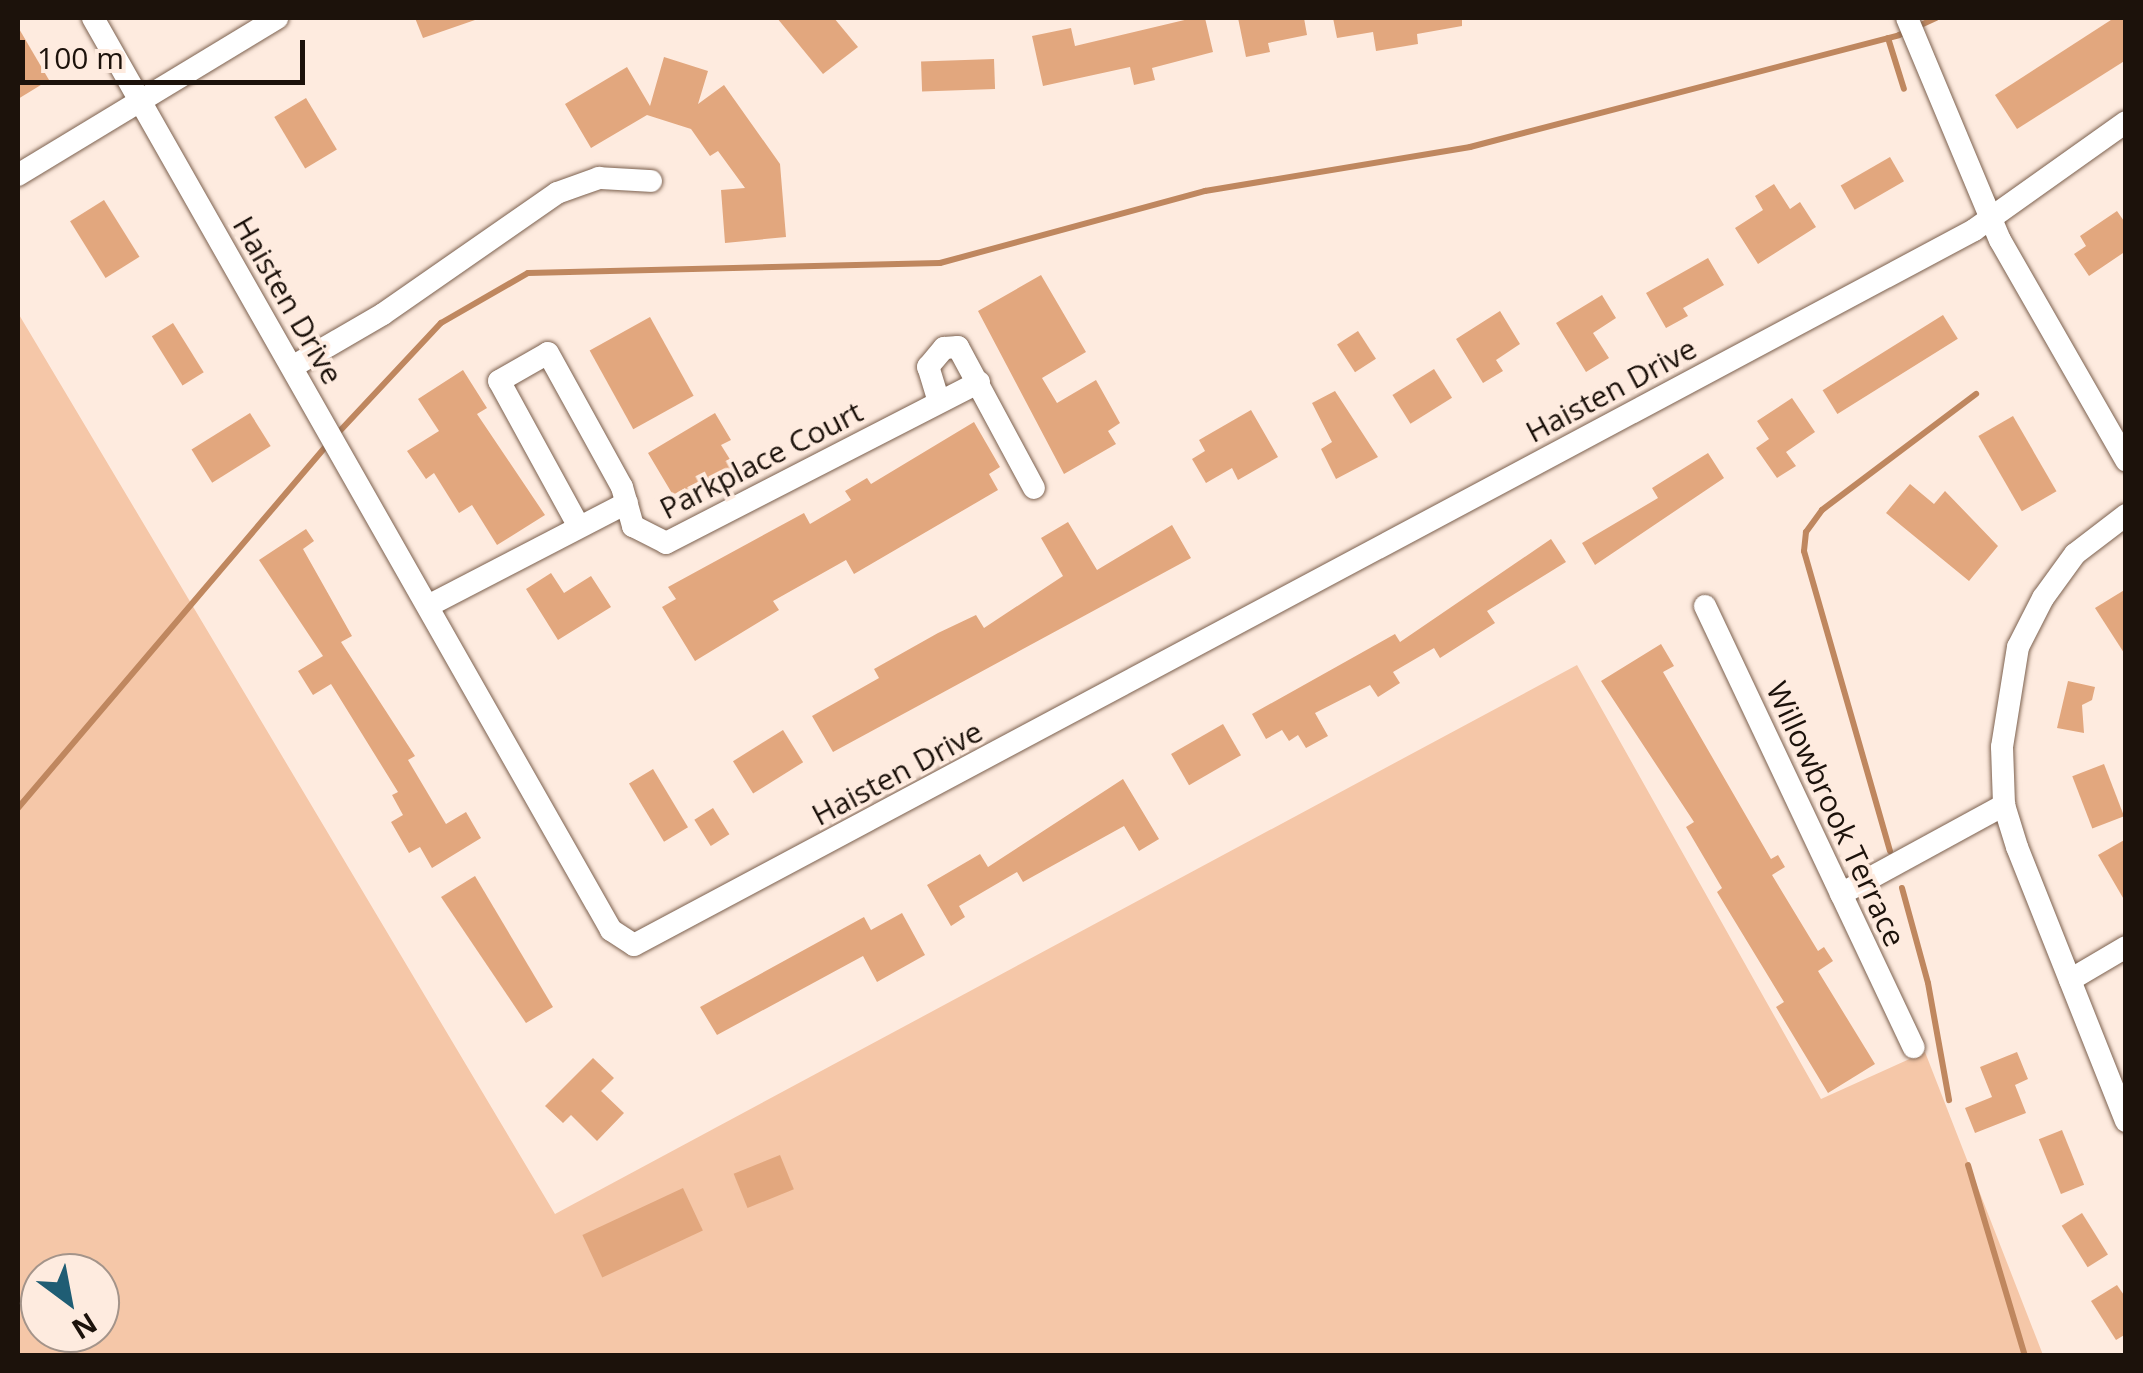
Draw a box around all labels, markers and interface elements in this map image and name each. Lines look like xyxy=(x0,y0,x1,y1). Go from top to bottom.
scale bar xyxy=(25,20,310,82)
text: 100 m xyxy=(37,37,124,78)
street label: Haisten Drive xyxy=(225,210,351,390)
street label: Haisten Drive xyxy=(1520,330,1702,450)
street label: Parkplace Court xyxy=(654,393,868,527)
street label: Willowbrook Terrace xyxy=(1759,676,1913,952)
street label: Haisten Drive xyxy=(806,713,988,833)
north arrow xyxy=(20,1253,120,1353)
text: N xyxy=(65,1305,105,1349)

